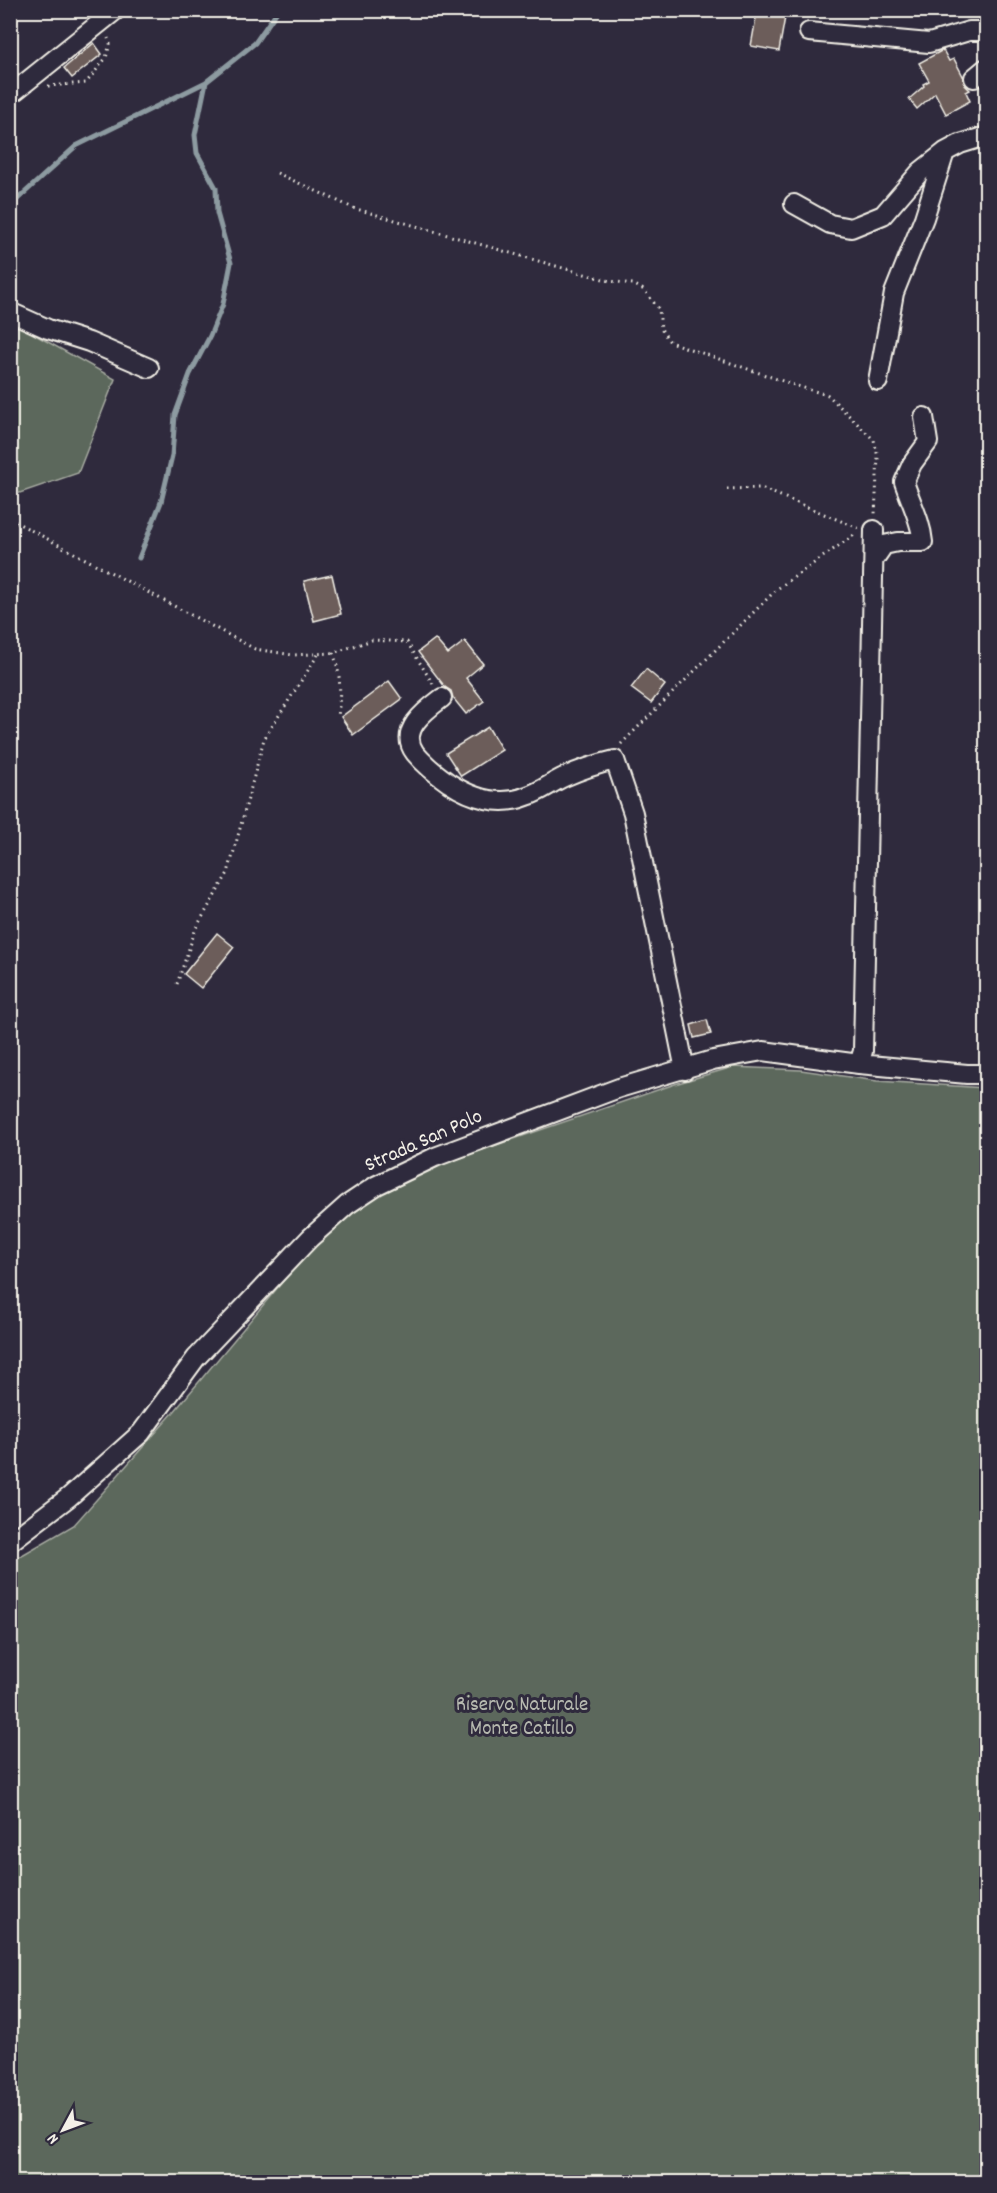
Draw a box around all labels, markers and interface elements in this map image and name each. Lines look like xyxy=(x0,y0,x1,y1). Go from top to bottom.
street label: Strada San Polo xyxy=(360,1103,488,1181)
park label: Riserva Naturale Monte Catillo xyxy=(456,1691,588,1745)
north arrow xyxy=(33,2100,93,2160)
text: N xyxy=(42,2128,65,2149)

